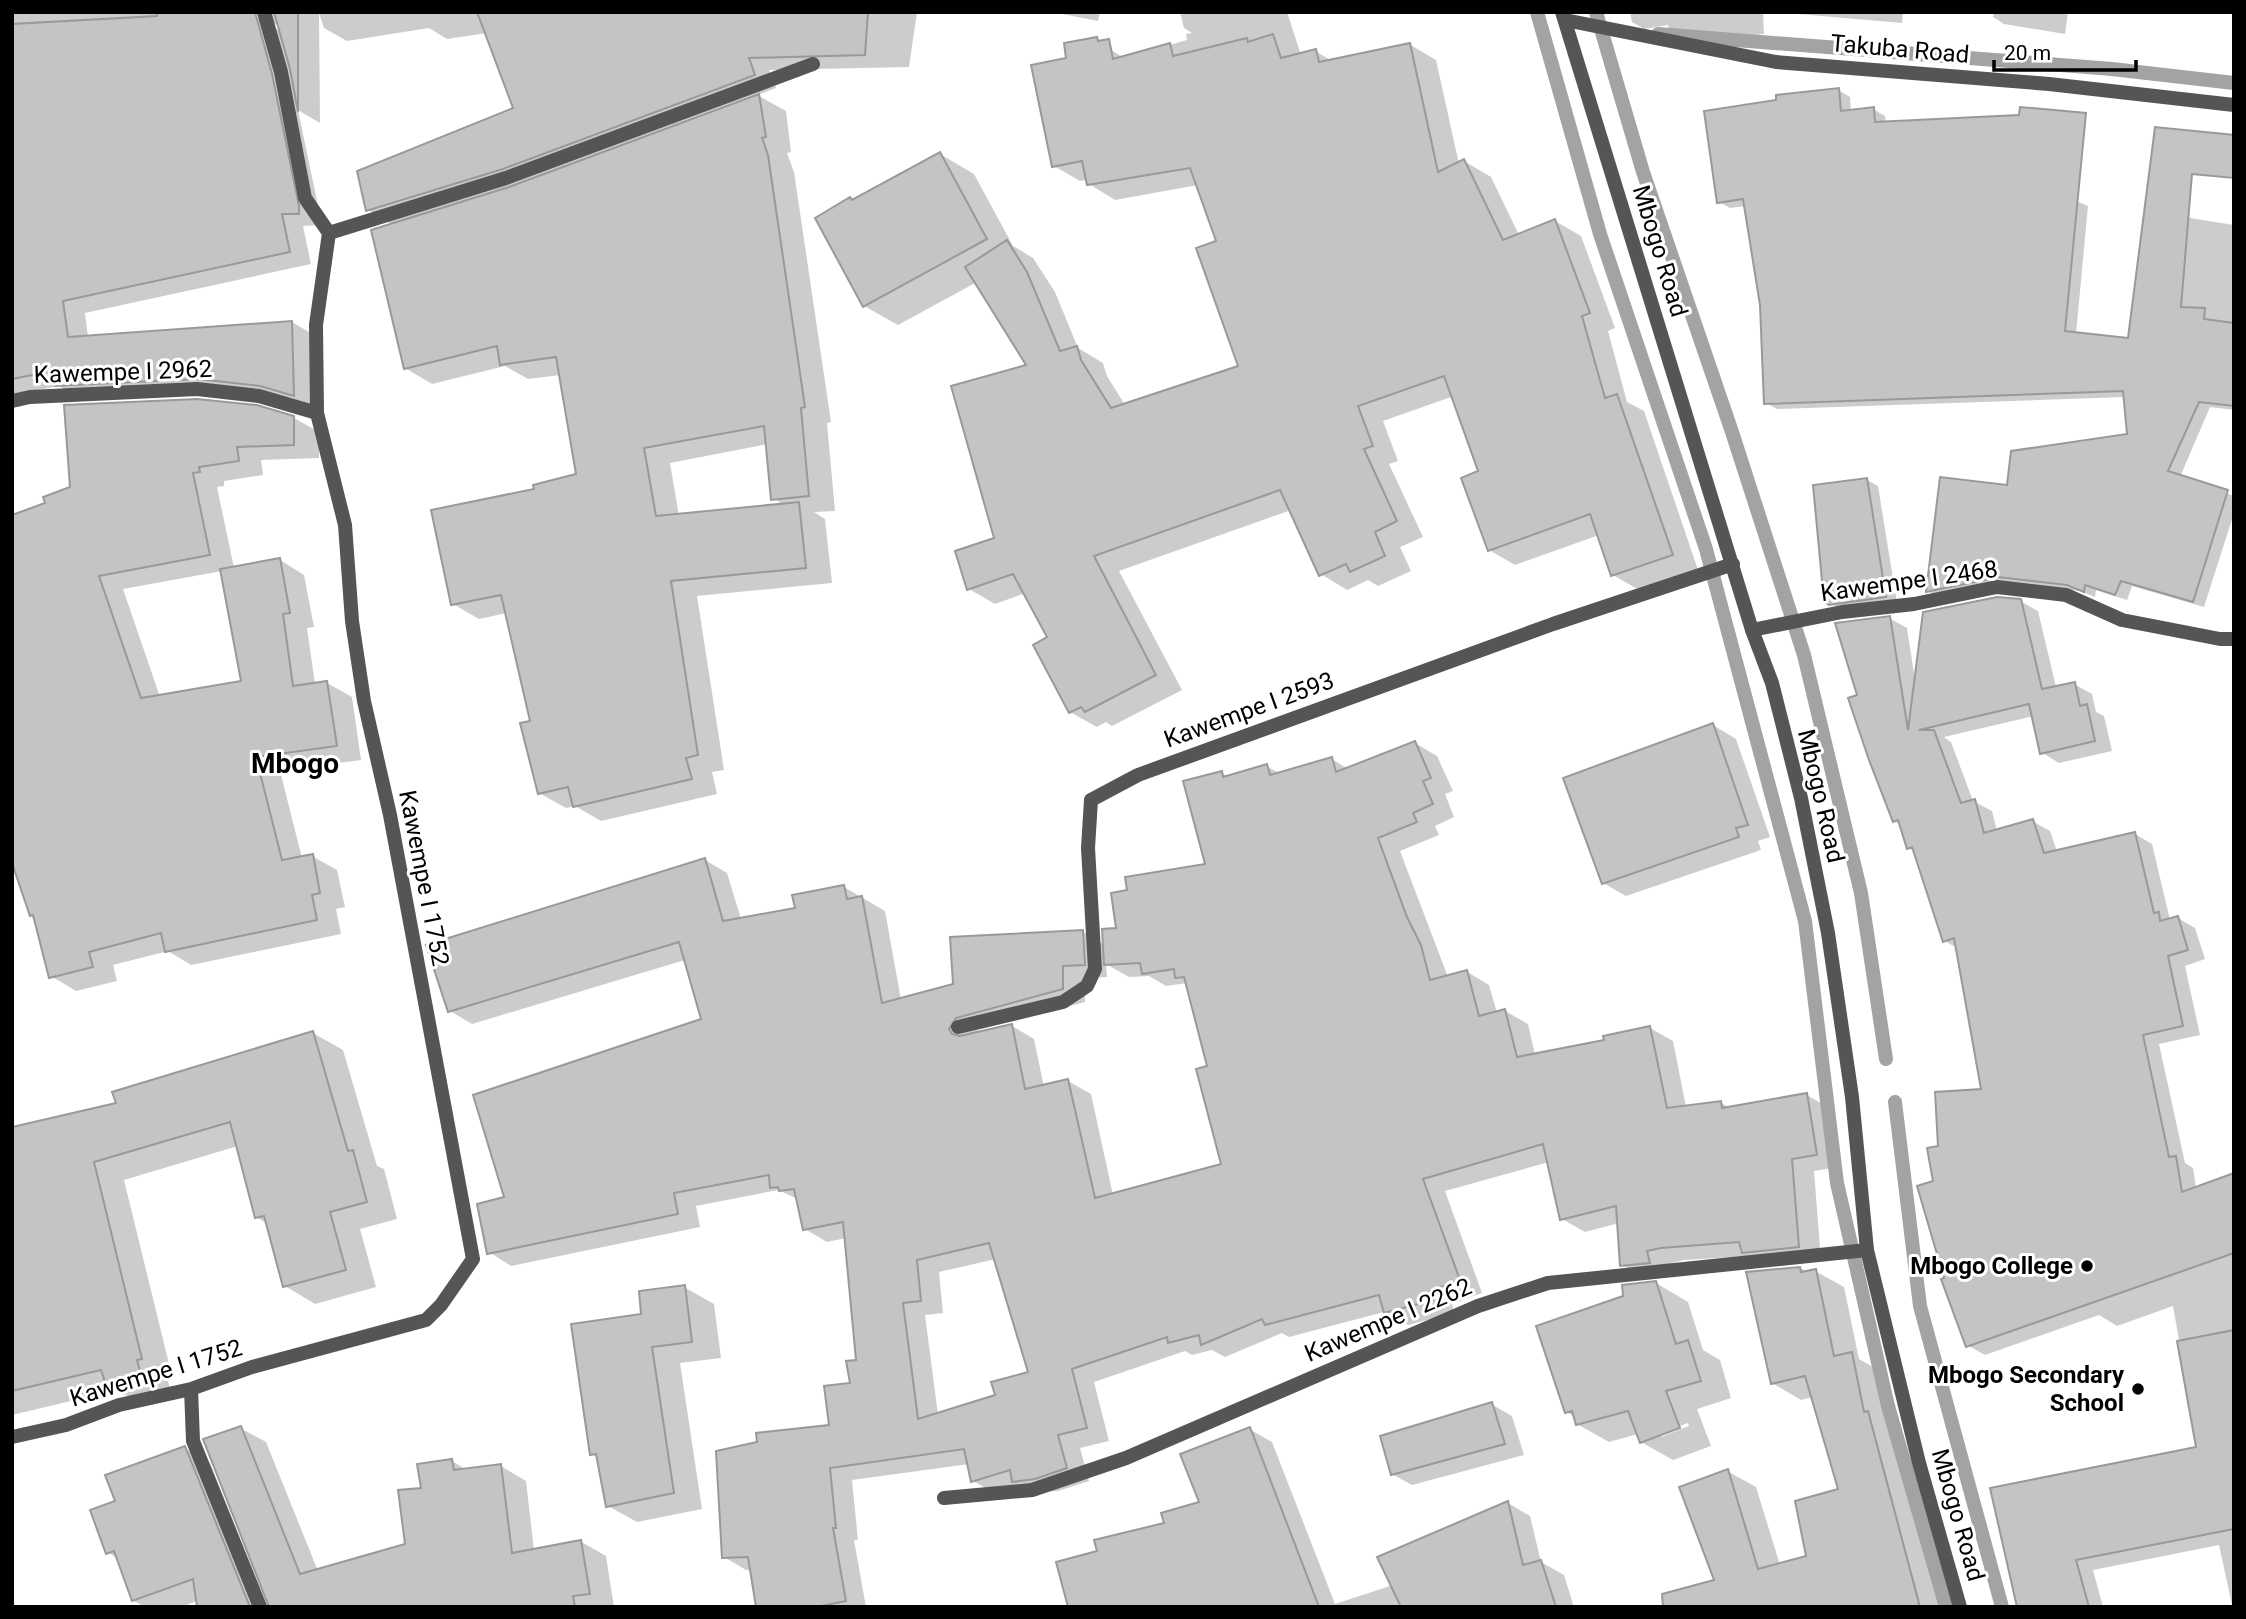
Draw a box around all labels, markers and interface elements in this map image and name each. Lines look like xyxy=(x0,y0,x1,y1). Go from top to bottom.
scale bar xyxy=(1994,28,2136,72)
street label: Takuba Road xyxy=(1830,29,1970,69)
text: 20 m xyxy=(2004,41,2051,65)
street label: Mbogo Road xyxy=(1627,182,1693,320)
street label: Kawempe I 2962 xyxy=(33,355,213,389)
street label: Kawempe I 2468 xyxy=(1819,555,1999,607)
street label: Kawempe I 2593 xyxy=(1160,666,1338,754)
street label: Mbogo Road xyxy=(1792,726,1850,866)
district label: Mbogo xyxy=(251,747,339,780)
street label: Kawempe I 1752 xyxy=(393,788,455,968)
place label: Mbogo College xyxy=(1910,1252,2073,1280)
marker: Mbogo College xyxy=(2079,1258,2095,1274)
street label: Kawempe I 2262 xyxy=(1300,1272,1476,1368)
street label: Kawempe I 1752 xyxy=(67,1334,245,1412)
place label: Mbogo Secondary School xyxy=(1928,1361,2125,1417)
marker: Mbogo Secondary School xyxy=(2130,1381,2146,1397)
street label: Mbogo Road xyxy=(1926,1446,1990,1584)

